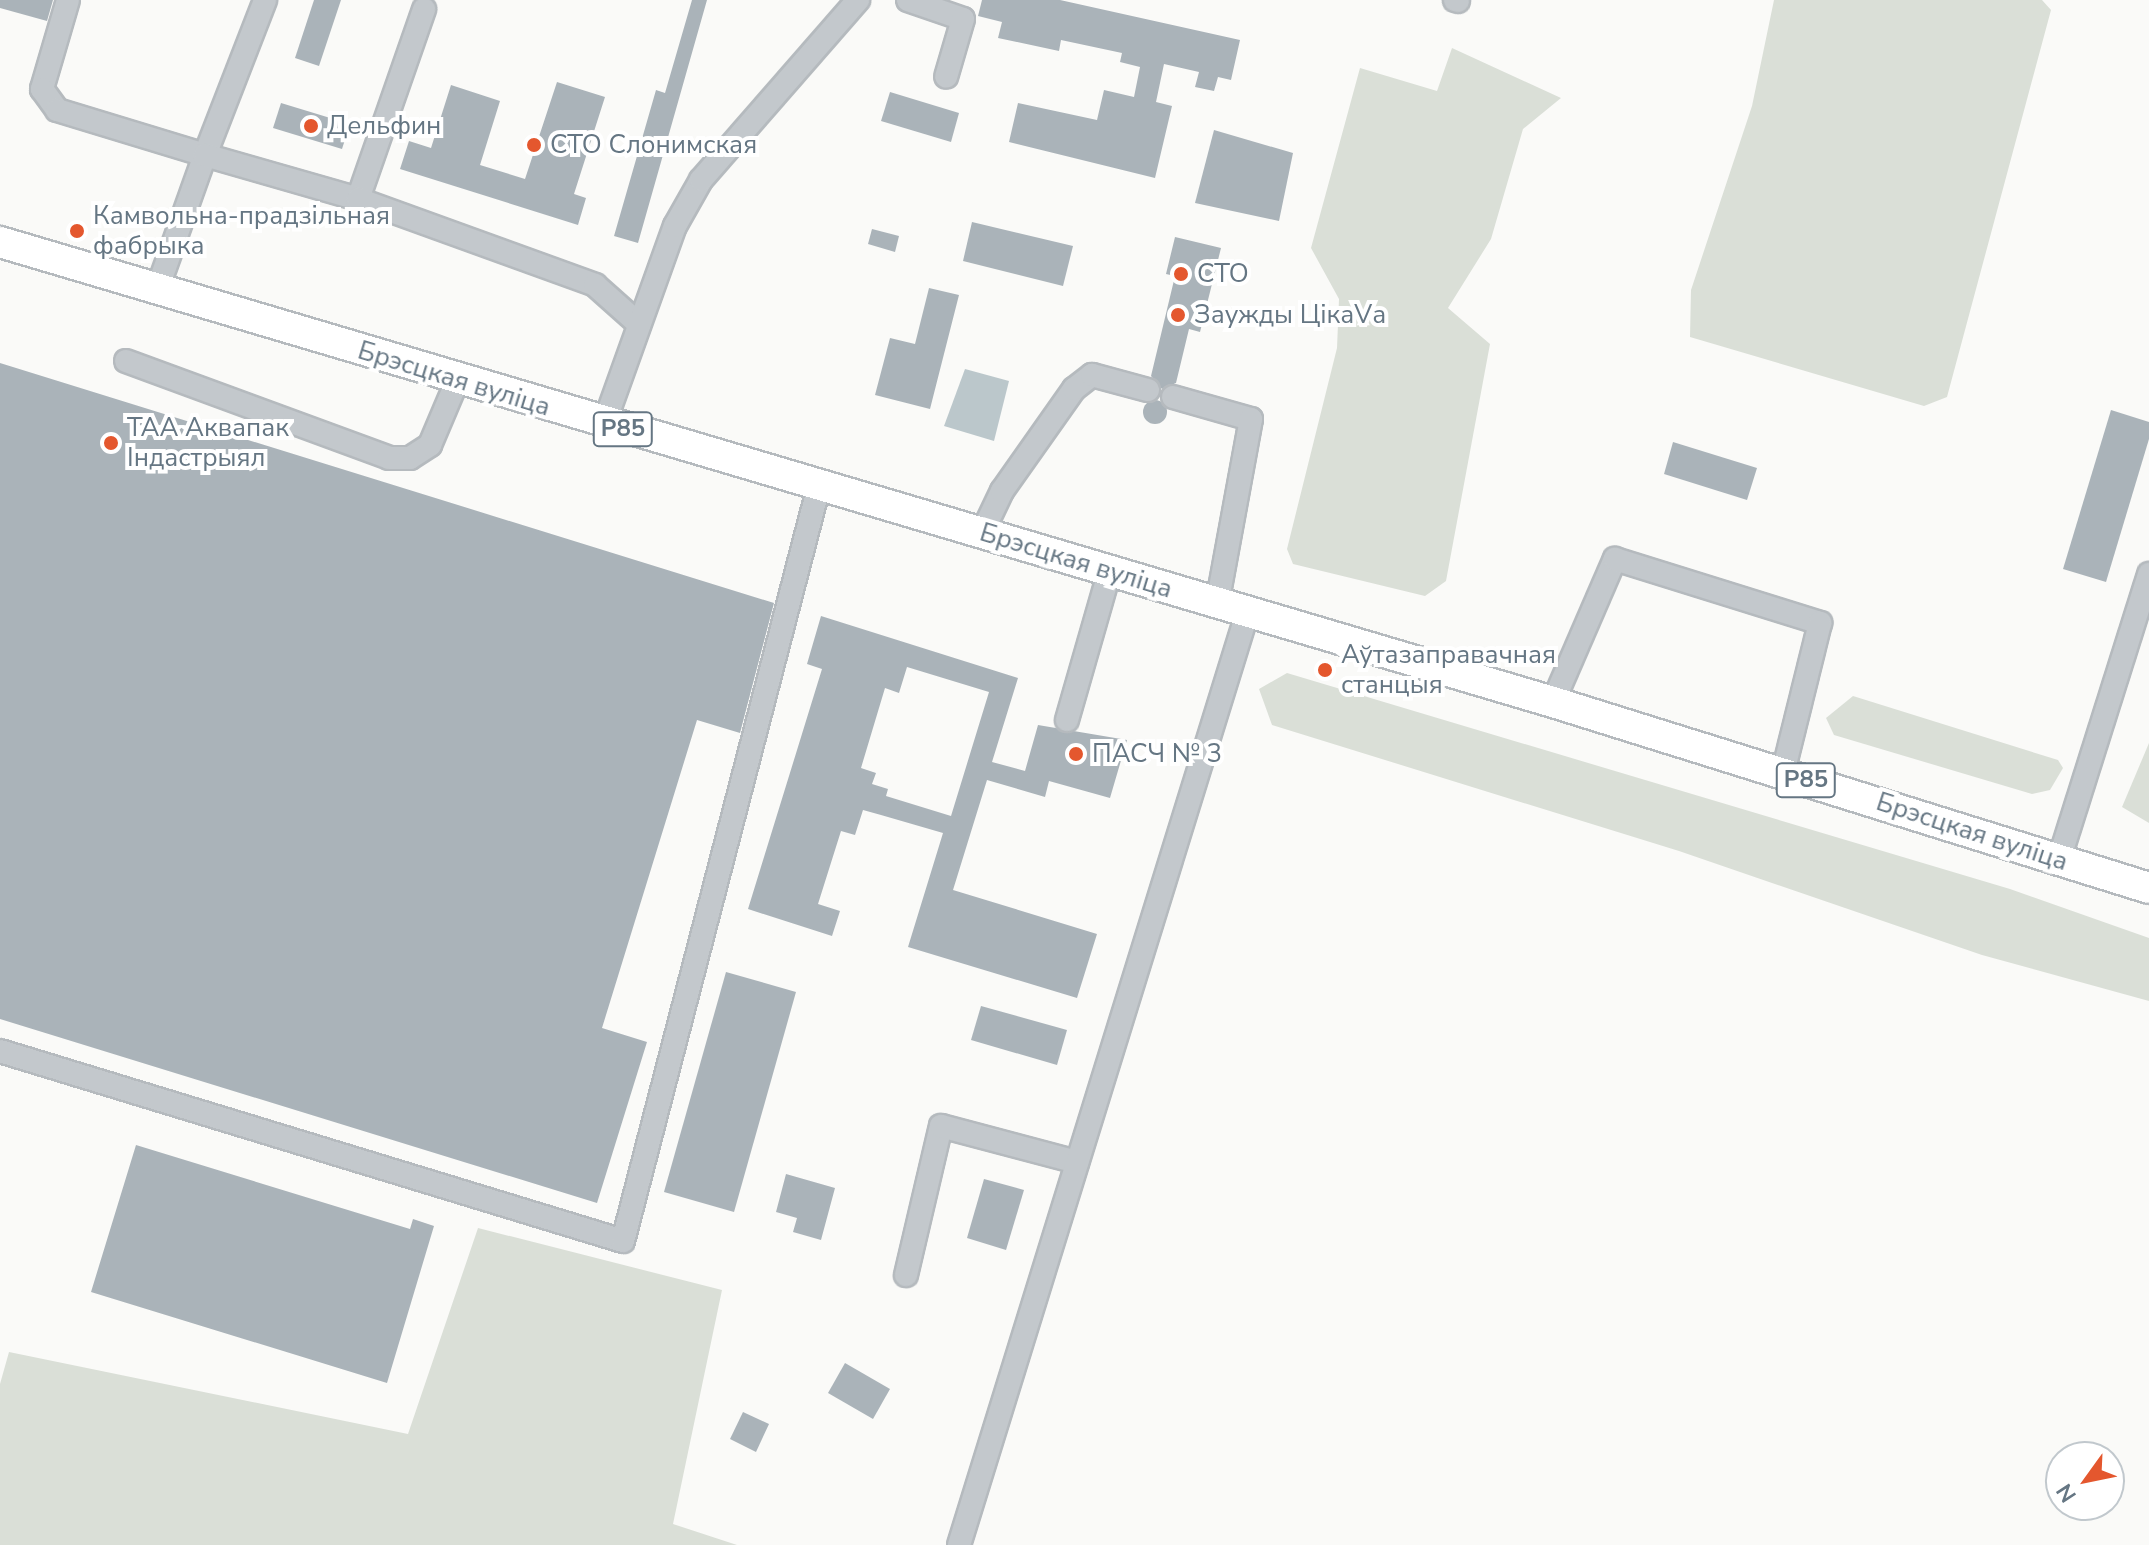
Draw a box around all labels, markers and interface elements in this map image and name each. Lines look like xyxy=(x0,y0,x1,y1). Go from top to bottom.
place label: Дельфин xyxy=(327,110,441,142)
marker: Дельфин xyxy=(302,117,320,135)
place label: СТО Слонимская xyxy=(550,129,757,161)
marker: СТО Слонимская xyxy=(525,136,543,154)
place label: Камвольна-прадзільная фабрыка xyxy=(93,200,390,262)
marker: Камвольна-прадзільная фабрыка xyxy=(68,222,86,240)
place label: СТО xyxy=(1197,258,1249,290)
marker: СТО xyxy=(1172,265,1190,283)
place label: Заужды ЦікаVа xyxy=(1194,299,1386,331)
marker: Заужды ЦікаVа xyxy=(1169,306,1187,324)
street label: Брэсцкая вуліца xyxy=(354,335,554,423)
road number: Р85 xyxy=(591,409,655,449)
place label: ТАА Аквапак Індастрыял xyxy=(127,412,289,474)
marker: ТАА Аквапак Індастрыял xyxy=(102,434,120,452)
street label: Брэсцкая вуліца xyxy=(976,517,1176,605)
place label: Аўтазаправачная станцыя xyxy=(1341,639,1556,700)
marker: Аўтазаправачная станцыя xyxy=(1316,661,1334,679)
place label: ПАСЧ № 3 xyxy=(1092,738,1222,770)
marker: ПАСЧ № 3 xyxy=(1067,745,1085,763)
road number: Р85 xyxy=(1774,760,1838,800)
street label: Брэсцкая вуліца xyxy=(1872,786,2072,878)
north arrow xyxy=(2045,1441,2125,1521)
text: N xyxy=(2049,1478,2084,1508)

